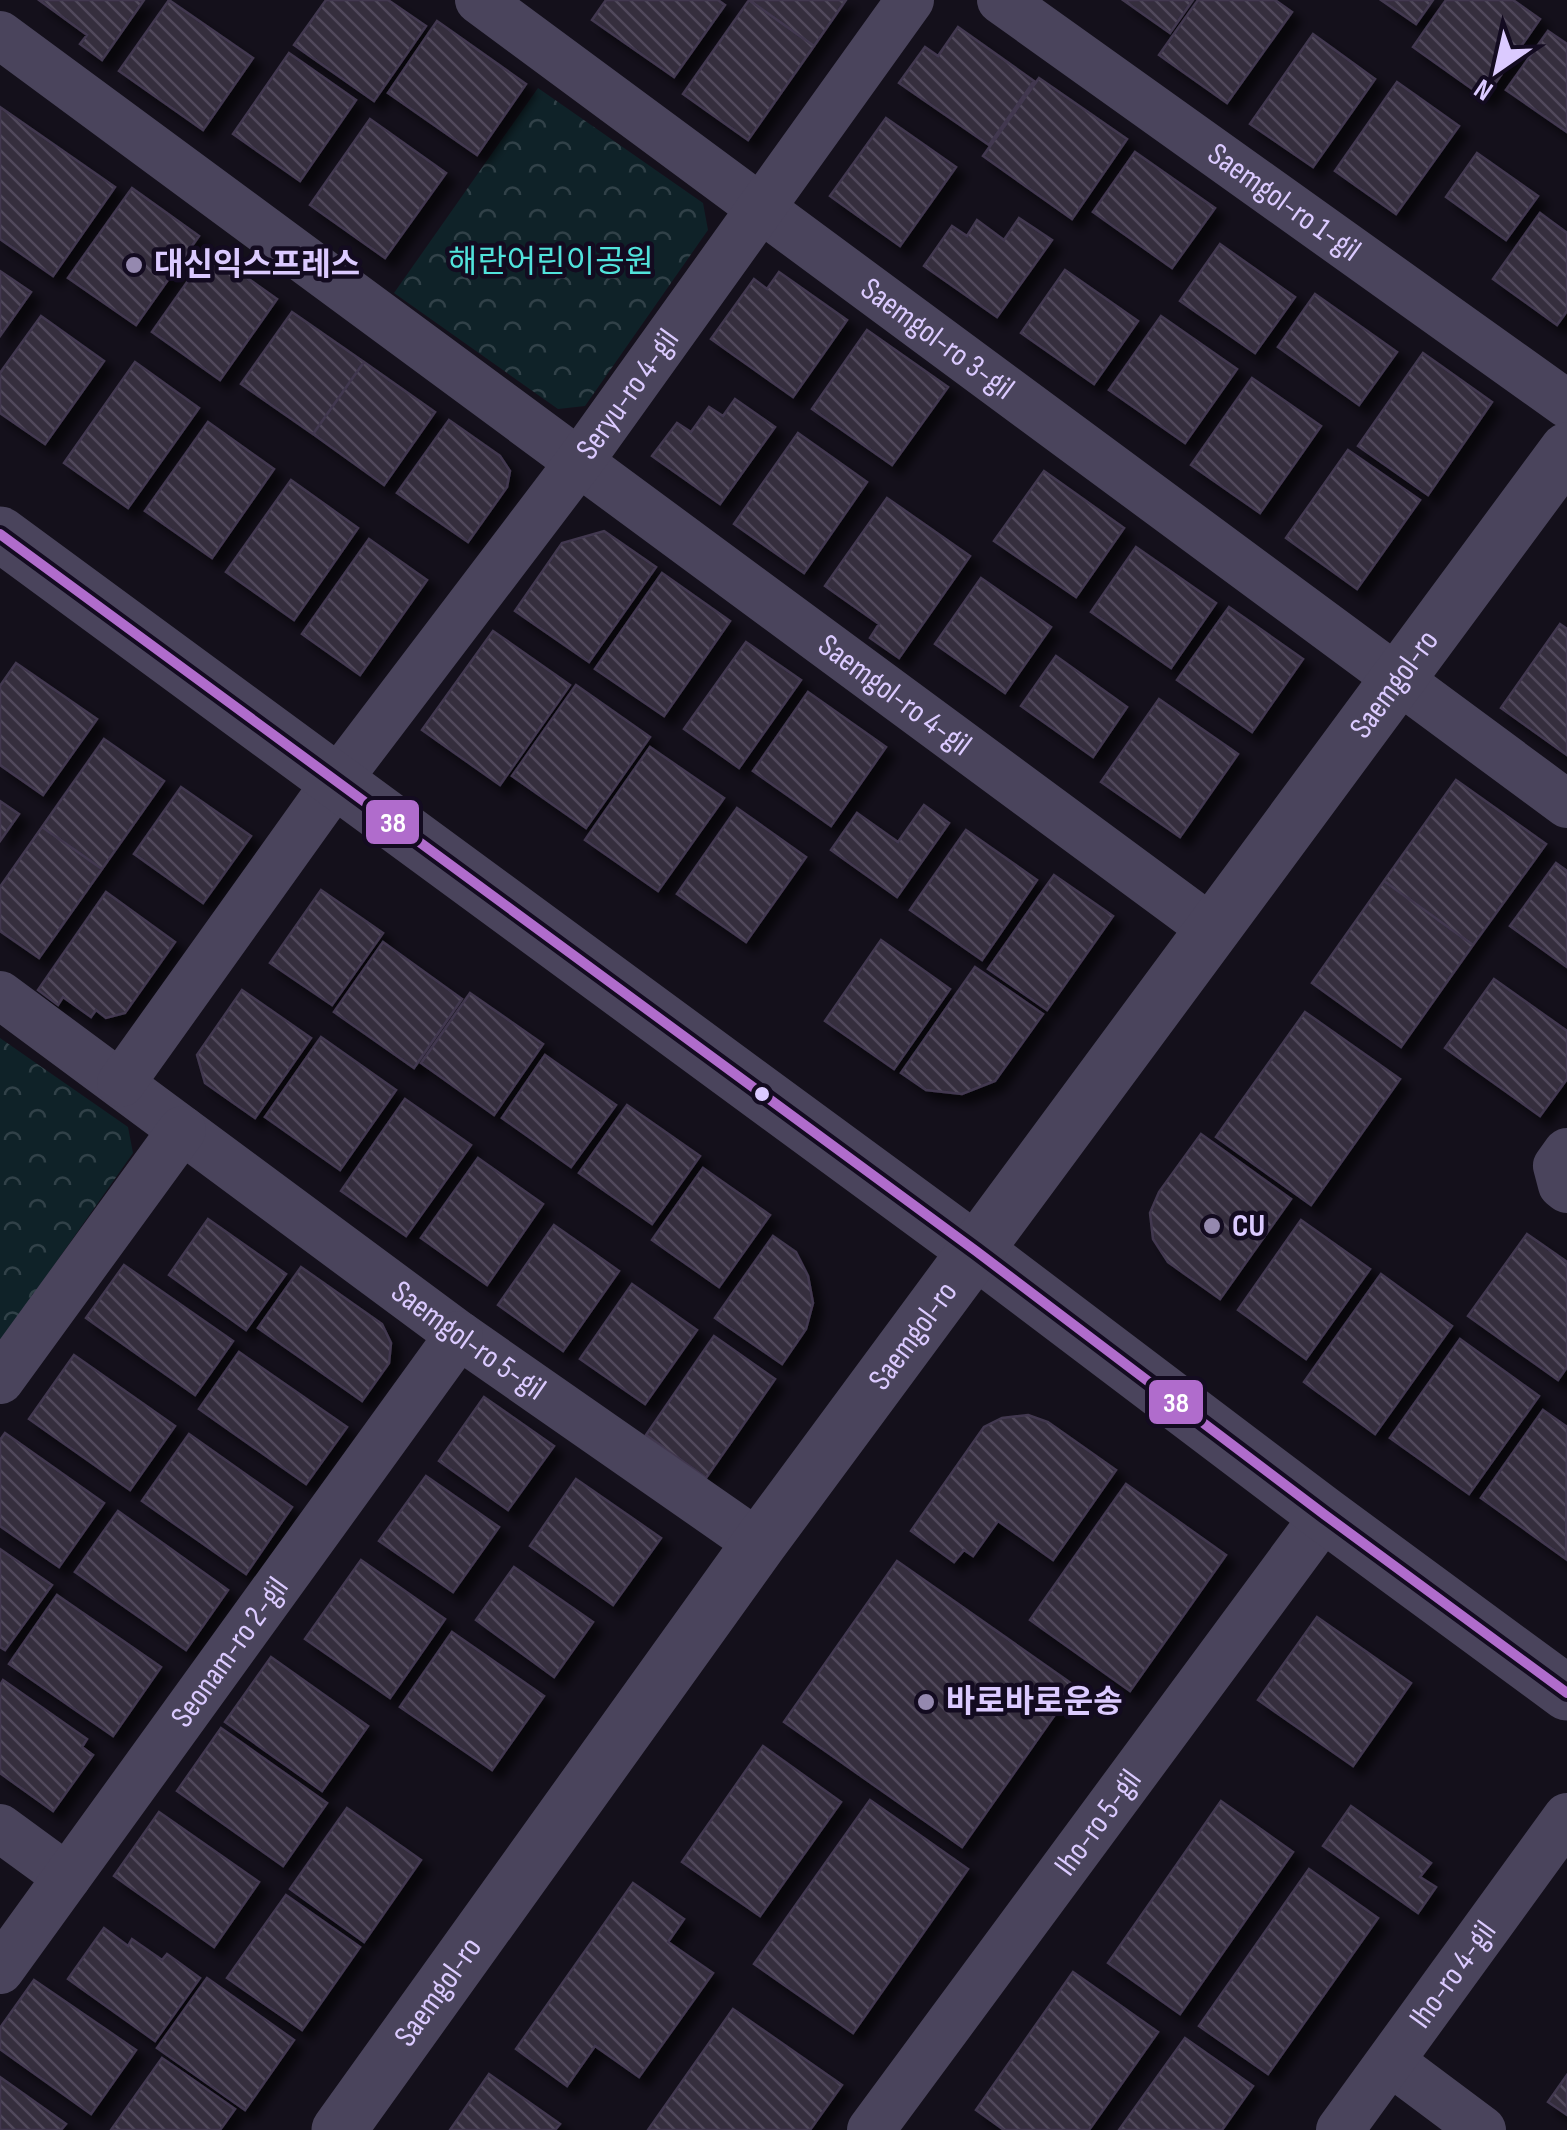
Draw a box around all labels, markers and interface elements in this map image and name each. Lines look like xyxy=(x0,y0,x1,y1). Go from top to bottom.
north arrow xyxy=(1447,20,1547,120)
text: N xyxy=(1468,72,1499,107)
street label: Saemgol-ro 1-gil xyxy=(1200,134,1368,270)
park label: 해란어린이공원 xyxy=(448,243,654,282)
place label: 대신익스프레스 xyxy=(154,246,360,285)
marker: 대신익스프레스 xyxy=(123,254,145,276)
street label: Saemgol-ro 3-gil xyxy=(853,269,1022,408)
street label: Seryu-ro 4-gil xyxy=(568,321,687,467)
street label: Saemgol-ro xyxy=(1341,622,1447,746)
street label: Saemgol-ro 4-gil xyxy=(811,626,979,765)
line badge: 38 xyxy=(364,798,421,846)
text: 38 xyxy=(380,807,406,840)
unlabelled marker xyxy=(752,1084,772,1104)
place label: CU xyxy=(1232,1207,1265,1246)
marker: CU xyxy=(1201,1215,1223,1237)
street label: Saemgol-ro 5-gil xyxy=(384,1272,553,1409)
street label: Saemgol-ro xyxy=(860,1274,966,1398)
line badge: 38 xyxy=(1147,1378,1205,1426)
text: 38 xyxy=(1163,1387,1189,1420)
street label: Seonam-ro 2-gil xyxy=(162,1570,297,1735)
place label: 바로바로운송 xyxy=(946,1683,1123,1722)
marker: 바로바로운송 xyxy=(915,1691,937,1713)
street label: Iho-ro 5-gil xyxy=(1046,1762,1150,1883)
street label: Iho-ro 4-gil xyxy=(1401,1913,1505,2036)
street label: Saemgol-ro xyxy=(386,1930,490,2054)

